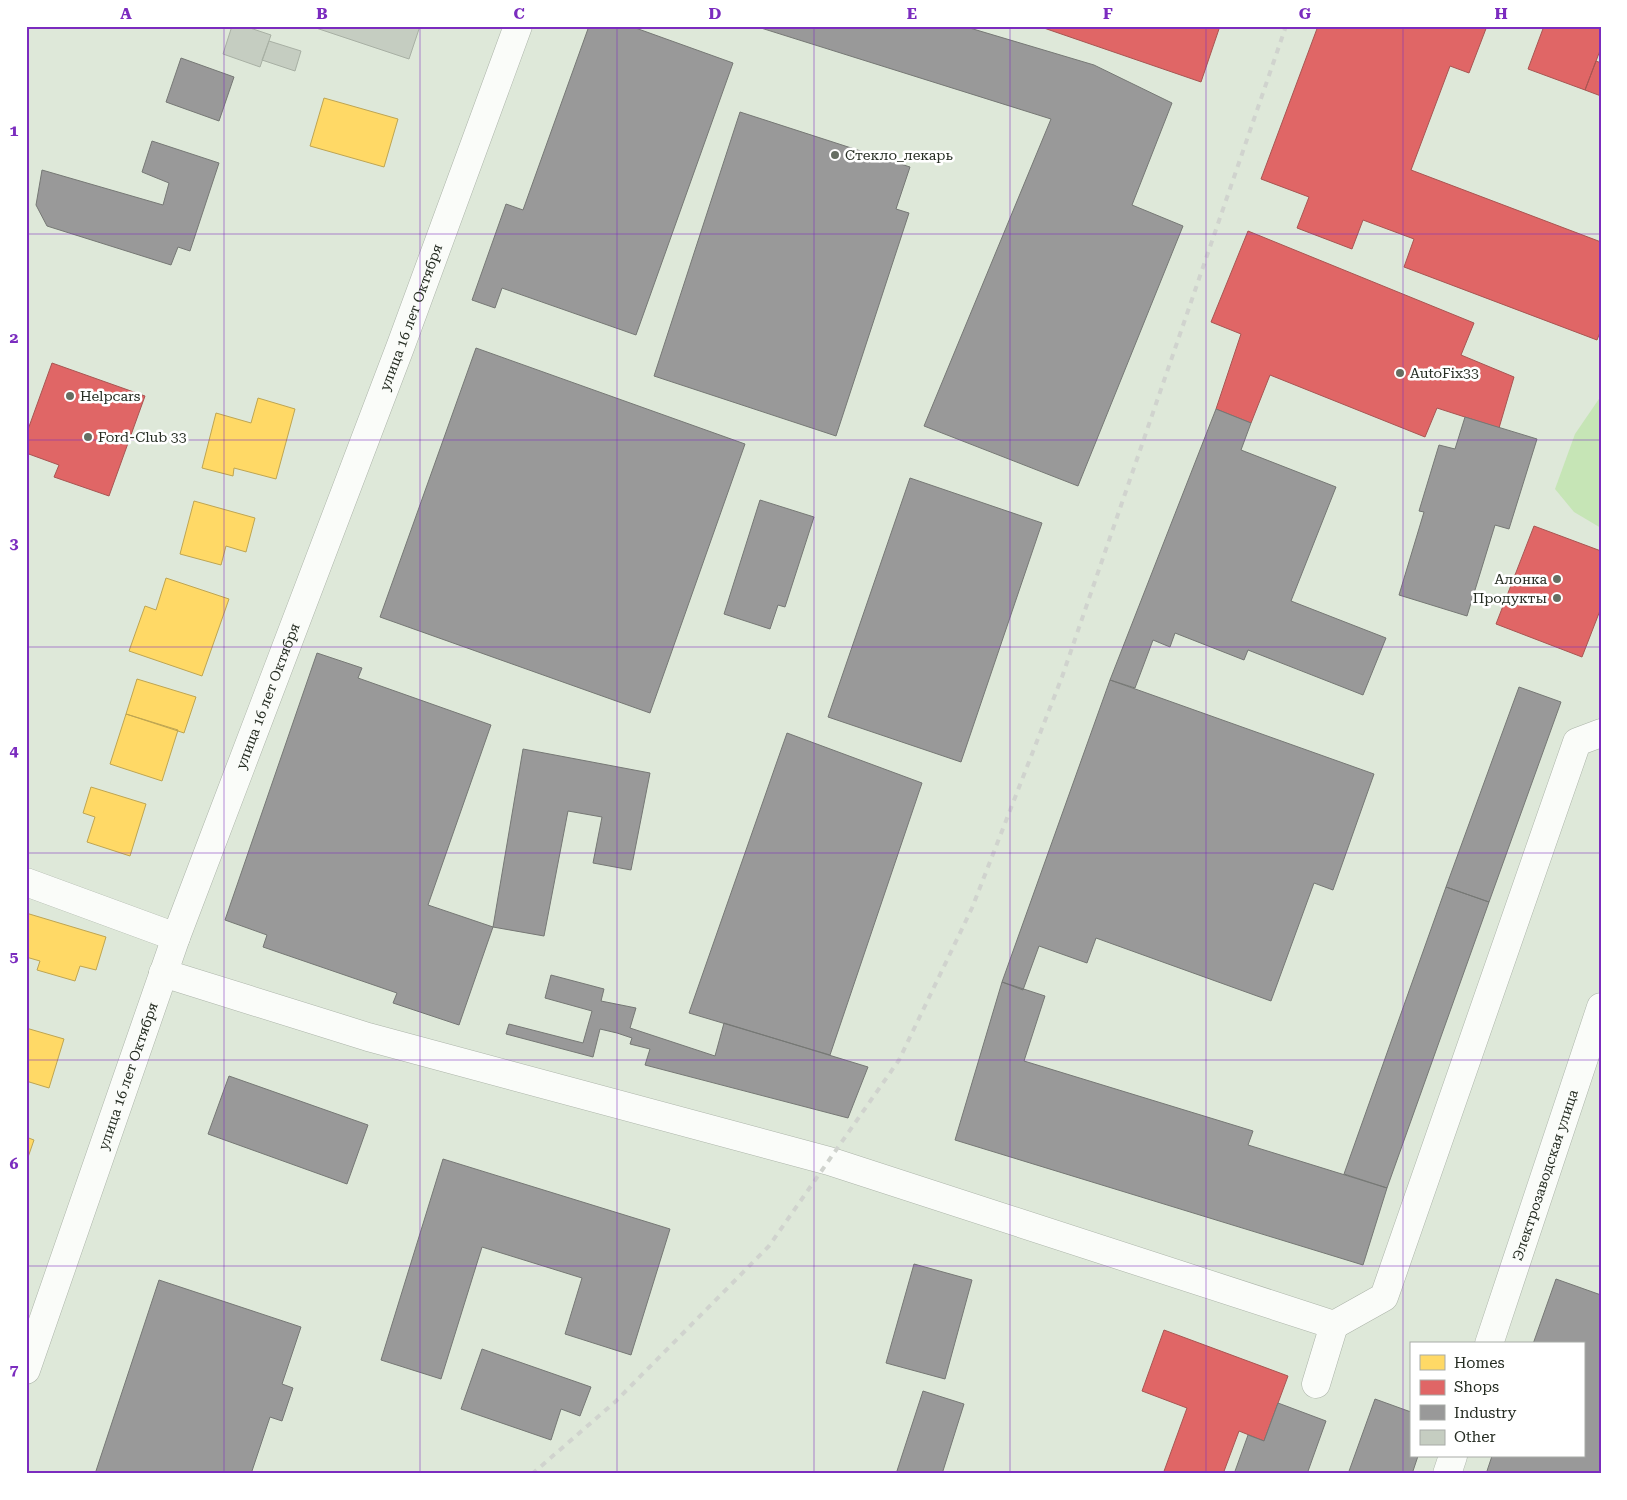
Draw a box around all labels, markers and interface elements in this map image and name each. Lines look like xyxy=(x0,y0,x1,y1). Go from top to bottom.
text: A xyxy=(120,4,132,23)
text: B xyxy=(316,4,328,23)
text: C xyxy=(513,4,525,23)
text: D xyxy=(709,4,722,23)
text: E xyxy=(907,4,917,23)
text: F xyxy=(1103,4,1113,23)
text: G xyxy=(1299,4,1312,23)
text: H xyxy=(1494,4,1508,23)
text: 1 xyxy=(10,121,19,140)
place label: Стекло_лекарь xyxy=(845,147,953,163)
marker: Стекло_лекарь xyxy=(829,149,841,161)
street label: улица 16 лет Октября xyxy=(376,242,445,393)
text: 2 xyxy=(10,328,19,347)
place label: AutoFix33 xyxy=(1410,365,1479,381)
marker: AutoFix33 xyxy=(1394,367,1406,379)
place label: Helpcars xyxy=(80,388,141,404)
marker: Helpcars xyxy=(64,390,76,402)
place label: Ford-Club 33 xyxy=(98,429,187,445)
marker: Ford-Club 33 xyxy=(82,431,94,443)
text: 3 xyxy=(10,534,19,553)
place label: Алонка xyxy=(1494,571,1547,587)
marker: Алонка xyxy=(1551,573,1563,585)
place label: Продукты xyxy=(1473,590,1547,606)
marker: Продукты xyxy=(1551,592,1563,604)
street label: улица 16 лет Октября xyxy=(233,621,303,771)
text: 4 xyxy=(10,741,19,760)
text: 5 xyxy=(10,947,19,966)
street label: улица 16 лет Октября xyxy=(95,1000,161,1152)
street label: Электрозаводская улица xyxy=(1509,1087,1581,1263)
text: 6 xyxy=(10,1154,19,1173)
legend xyxy=(1410,1342,1584,1458)
text: Homes xyxy=(1454,1354,1505,1372)
text: 7 xyxy=(10,1360,19,1379)
text: Shops xyxy=(1454,1378,1499,1396)
text: Industry xyxy=(1454,1404,1516,1422)
text: Other xyxy=(1454,1428,1496,1446)

